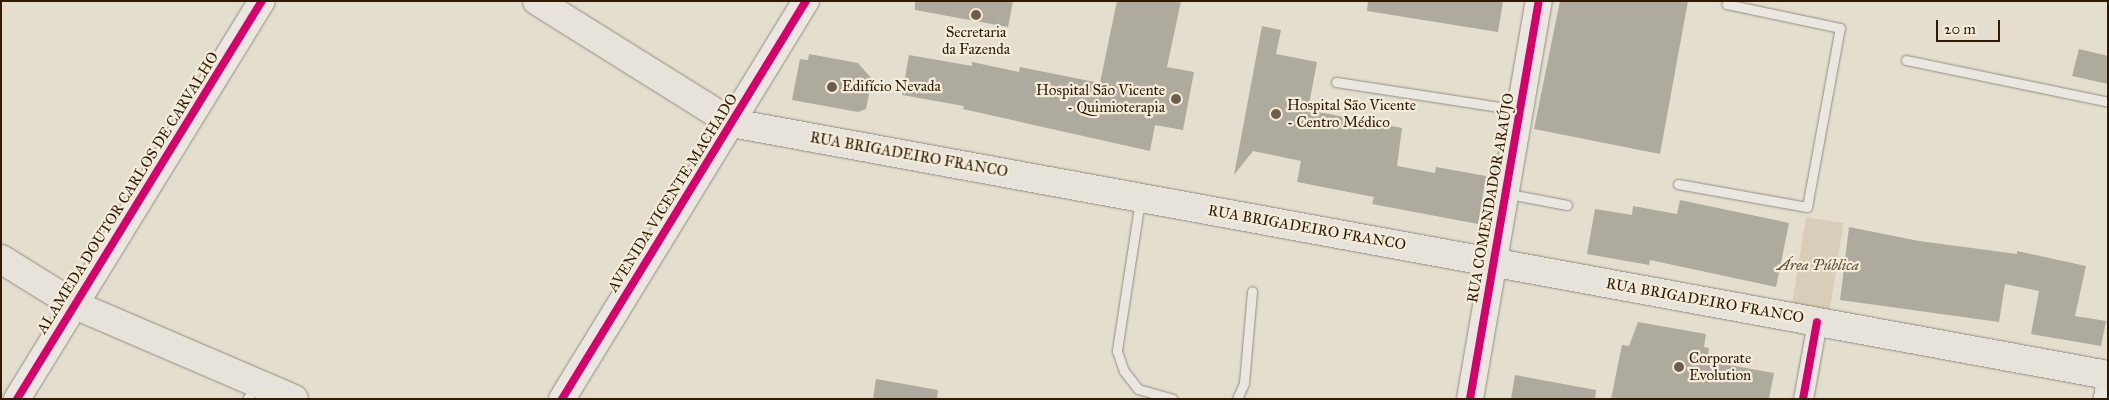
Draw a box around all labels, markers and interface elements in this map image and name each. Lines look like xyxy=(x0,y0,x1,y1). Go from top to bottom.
marker: Secretaria da Fazenda xyxy=(970,9,982,21)
scale bar xyxy=(1939,10,2003,42)
text: 20 m xyxy=(1944,20,1976,38)
place label: Secretaria da Fazenda xyxy=(942,23,1010,58)
street label: ALAMEDA DOUTOR CARLOS DE CARVALHO xyxy=(33,49,223,337)
place label: Edifício Nevada xyxy=(842,78,941,96)
marker: Edifício Nevada xyxy=(826,81,838,93)
place label: Hospital São Vicente - Quimioterapia xyxy=(1036,81,1165,116)
street label: AVENIDA VICENTE MACHADO xyxy=(604,90,742,296)
marker: Hospital São Vicente - Quimioterapia xyxy=(1169,92,1183,106)
street label: RUA COMENDADOR ARAÚJO xyxy=(1464,92,1518,304)
place label: Hospital São Vicente - Centro Médico xyxy=(1287,96,1416,131)
marker: Hospital São Vicente - Centro Médico xyxy=(1269,107,1283,121)
street label: RUA BRIGADEIRO FRANCO xyxy=(809,129,1009,181)
street label: RUA BRIGADEIRO FRANCO xyxy=(1207,202,1407,254)
park label: Área Pública xyxy=(1777,257,1859,275)
street label: RUA BRIGADEIRO FRANCO xyxy=(1605,275,1805,327)
place label: Corporate Evolution xyxy=(1689,349,1751,384)
marker: Corporate Evolution xyxy=(1673,361,1685,373)

